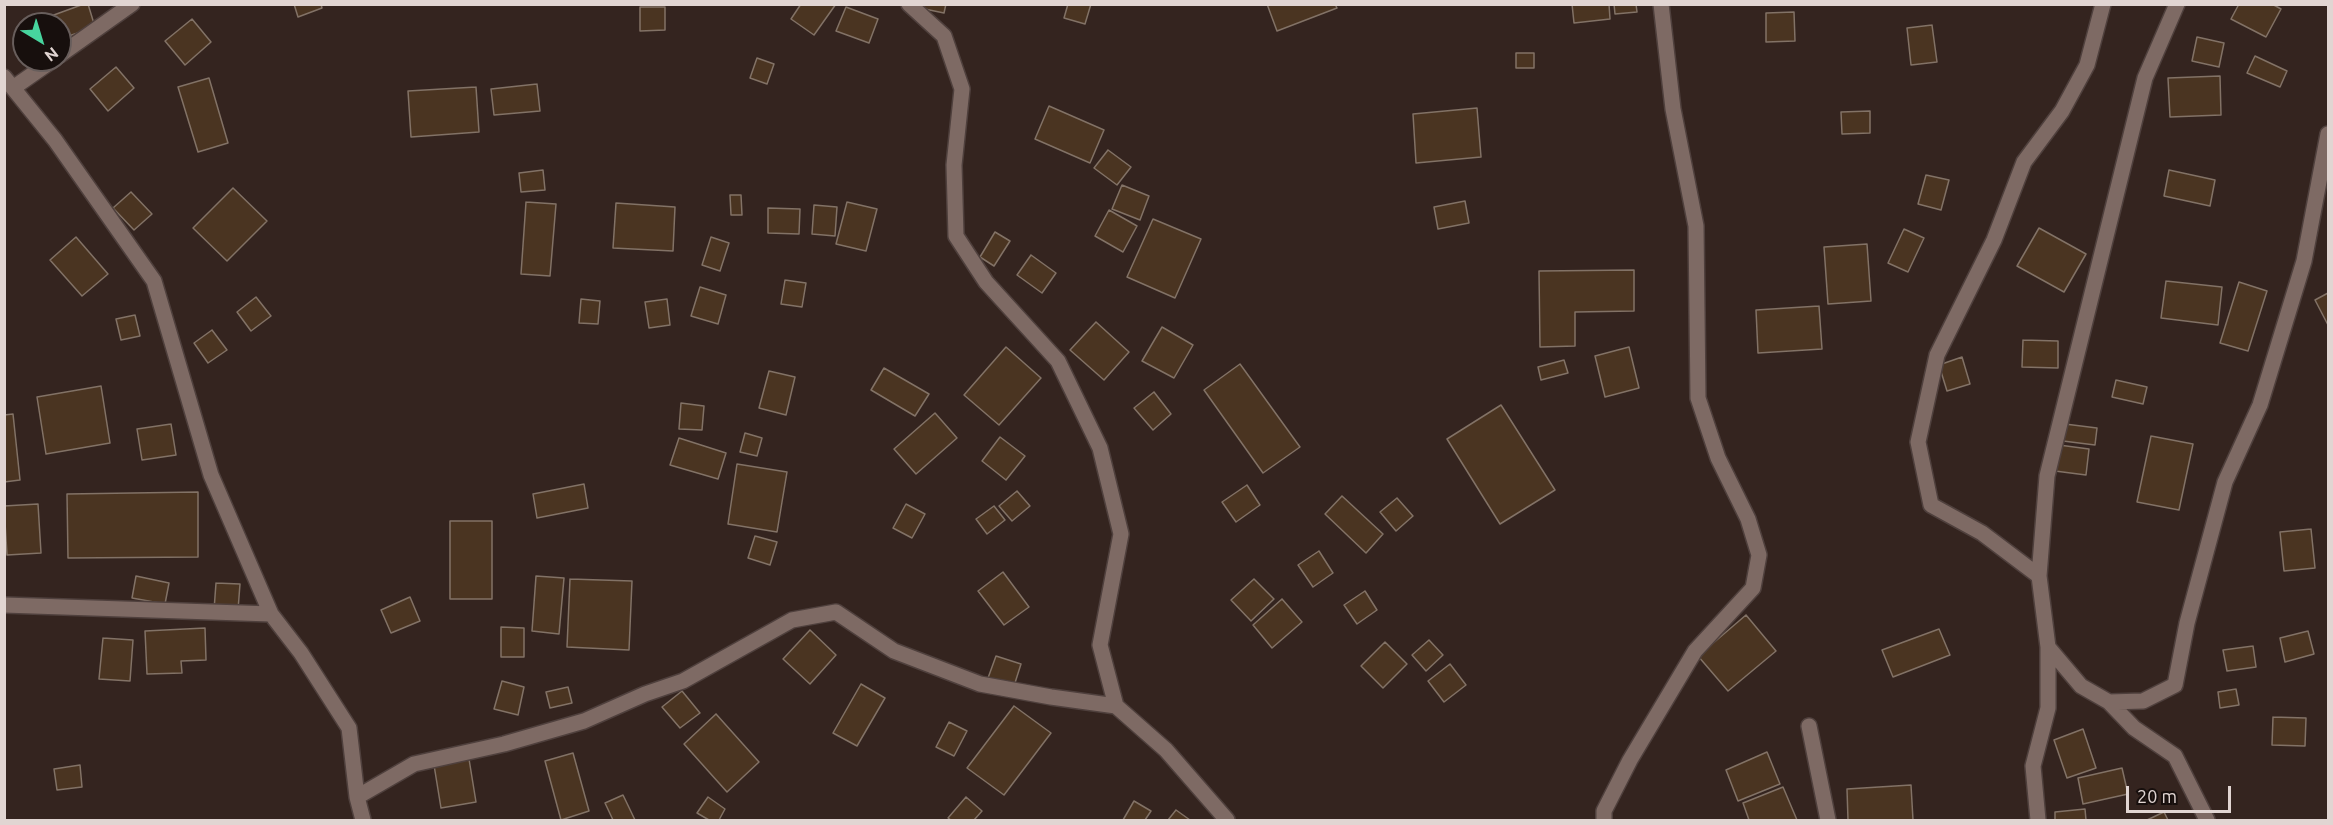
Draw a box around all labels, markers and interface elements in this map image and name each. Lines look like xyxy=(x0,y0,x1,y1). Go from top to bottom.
north arrow xyxy=(12,12,72,72)
text: N xyxy=(42,44,62,65)
scale bar xyxy=(2129,774,2234,812)
text: 20 m xyxy=(2137,786,2177,806)

